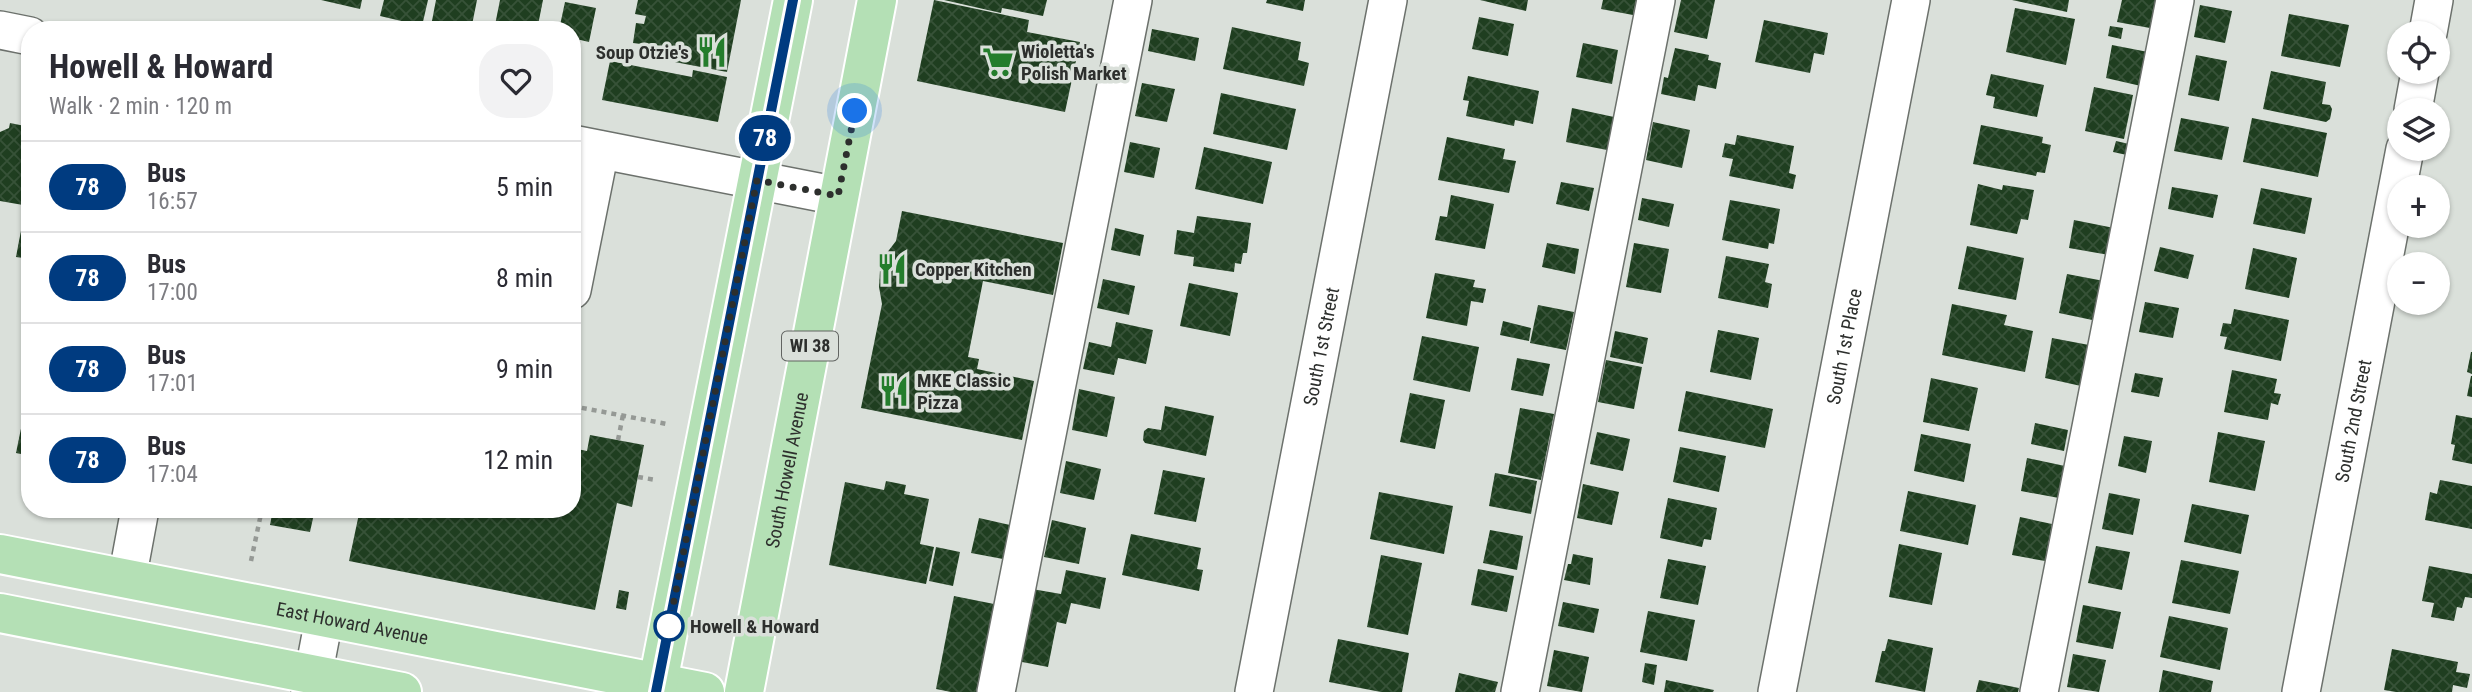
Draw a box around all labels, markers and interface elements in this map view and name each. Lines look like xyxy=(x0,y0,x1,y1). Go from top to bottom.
map controls xyxy=(2387,21,2450,315)
button: locate xyxy=(2387,21,2450,84)
restaurant icon: Soup Otzie's xyxy=(695,35,729,69)
place label: Wioletta's Polish Market xyxy=(1021,40,1127,85)
place label: Soup Otzie's xyxy=(596,41,689,64)
button: heart xyxy=(479,44,553,118)
supermarket icon: Wioletta's Polish Market xyxy=(981,45,1015,79)
text: Howell & Howard xyxy=(49,47,273,86)
text: Walk · 2 min · 120 m xyxy=(49,93,232,120)
your location xyxy=(837,93,872,128)
button: layers xyxy=(2387,98,2450,161)
line badge: 78 xyxy=(734,115,796,161)
text: 78 xyxy=(753,124,777,152)
text: Bus xyxy=(147,158,186,188)
text: 5 min xyxy=(496,172,553,202)
text: 78 xyxy=(75,173,100,201)
button: + xyxy=(2387,175,2450,238)
text: 16:57 xyxy=(147,188,198,215)
text: Bus xyxy=(147,249,186,279)
restaurant icon: Copper Kitchen xyxy=(875,252,909,286)
button: − xyxy=(2387,252,2450,315)
place label: Copper Kitchen xyxy=(915,258,1032,281)
text: 8 min xyxy=(496,263,553,293)
text: 78 xyxy=(75,264,100,292)
text: 17:00 xyxy=(147,279,198,306)
street label: South 1st Street xyxy=(1299,285,1344,408)
street label: South 1st Place xyxy=(1822,287,1867,406)
road number: WI 38 xyxy=(782,332,838,360)
text: Bus xyxy=(147,340,186,370)
text: 9 min xyxy=(496,354,553,384)
text: 78 xyxy=(75,355,100,383)
street label: South 2nd Street xyxy=(2330,358,2376,484)
place label: MKE Classic Pizza xyxy=(917,369,1011,414)
text: 17:01 xyxy=(147,370,198,397)
restaurant icon: MKE Classic Pizza xyxy=(877,374,911,408)
street label: South Howell Avenue xyxy=(761,390,813,550)
text: Bus xyxy=(147,431,186,461)
text: 12 min xyxy=(483,445,553,475)
text: 78 xyxy=(75,446,100,474)
text: 17:04 xyxy=(147,461,198,488)
street label: East Howard Avenue xyxy=(274,597,430,650)
marker: Howell & Howard xyxy=(654,611,684,641)
place label: Howell & Howard xyxy=(690,615,819,638)

